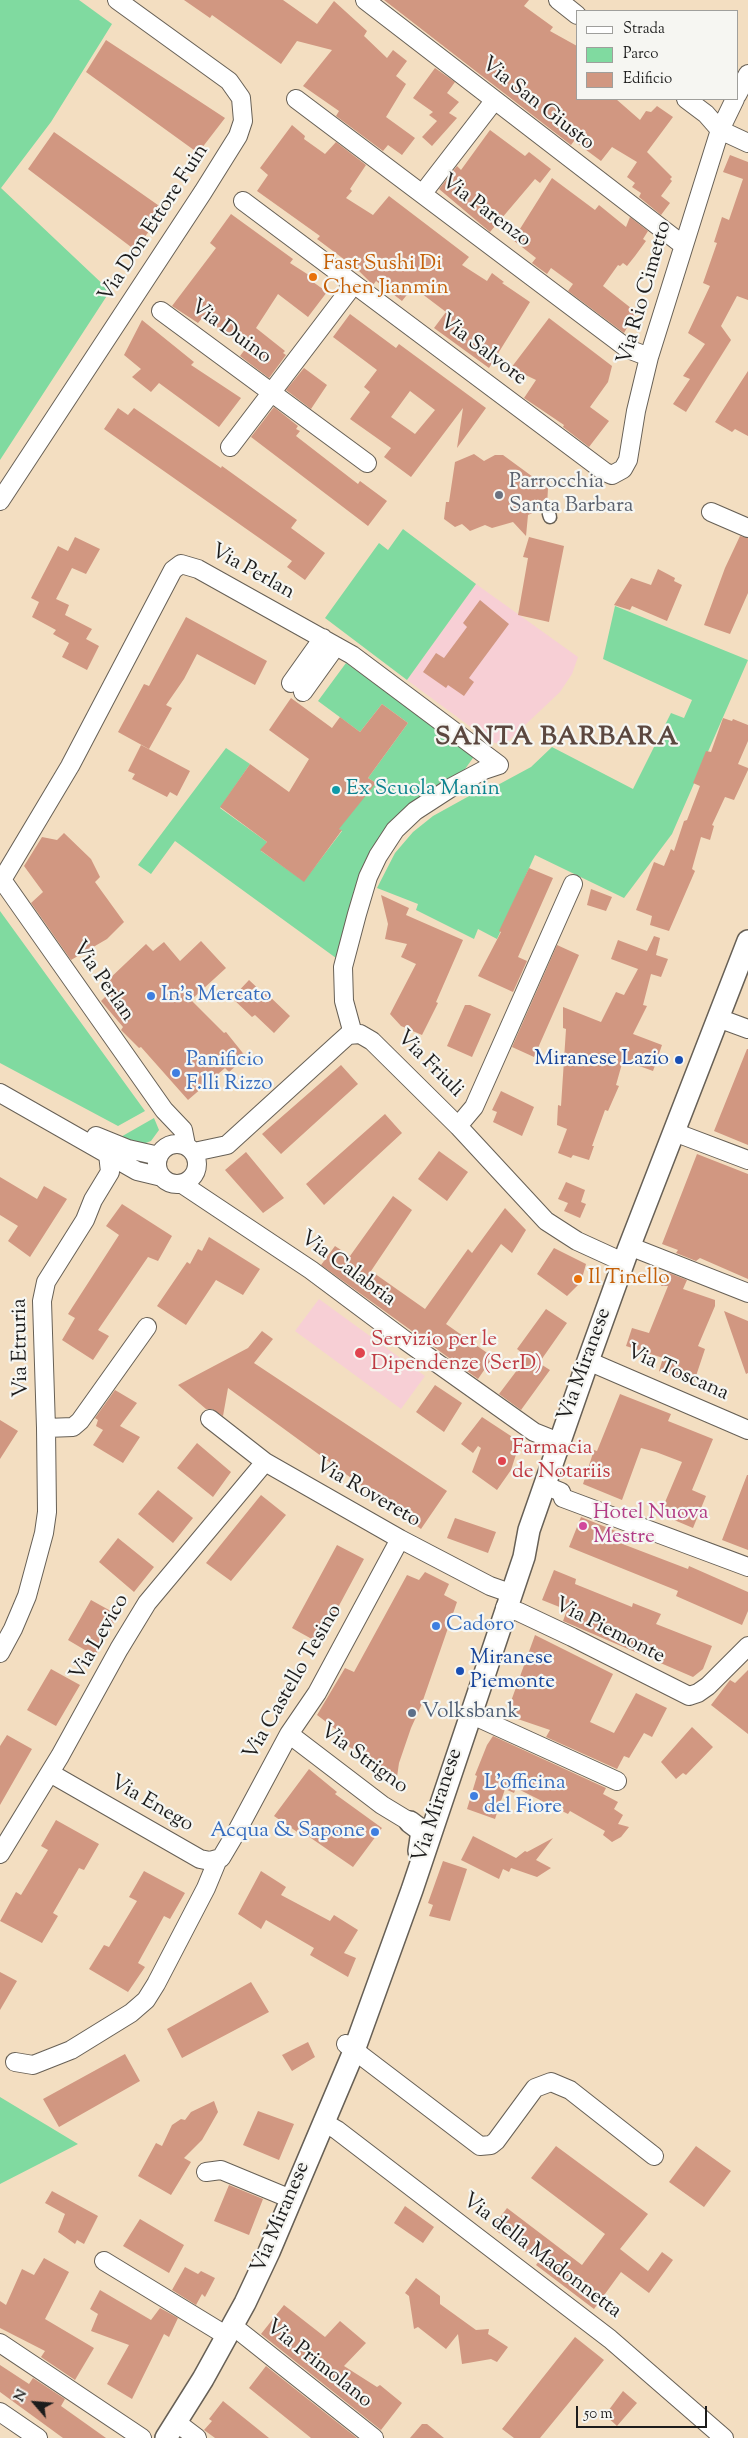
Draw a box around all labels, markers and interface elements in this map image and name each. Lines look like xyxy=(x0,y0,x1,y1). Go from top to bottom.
legend xyxy=(576,10,738,100)
text: Strada xyxy=(623,19,665,40)
text: Parco xyxy=(623,44,659,65)
street label: Via San Giusto xyxy=(475,53,599,157)
text: Edificio xyxy=(623,69,672,90)
street label: Via Don Ettore Fuin xyxy=(95,140,215,308)
street label: Via Parenzo xyxy=(435,170,535,254)
street label: Via Rio Cimetto xyxy=(613,218,679,368)
place label: Fast Sushi Di Chen Jianmin xyxy=(323,252,449,302)
marker: Fast Sushi Di Chen Jianmin xyxy=(307,271,319,283)
street label: Via Duino xyxy=(184,295,276,371)
street label: Via Salvore xyxy=(433,310,531,392)
place label: Parrocchia Santa Barbara xyxy=(509,470,633,520)
marker: Parrocchia Santa Barbara xyxy=(493,489,505,501)
street label: Via Perlan xyxy=(206,540,298,606)
district label: SANTA BARBARA xyxy=(433,724,681,756)
place label: Ex Scuola Manin xyxy=(346,777,500,803)
marker: Ex Scuola Manin xyxy=(330,784,342,796)
street label: Via Perlan xyxy=(65,937,139,1027)
place label: In's Mercato xyxy=(161,983,272,1009)
marker: In's Mercato xyxy=(145,990,157,1002)
street label: Via Friuli xyxy=(390,1026,468,1104)
place label: Miranese Lazio xyxy=(534,1047,669,1073)
place label: Panificio F.lli Rizzo xyxy=(186,1048,273,1098)
marker: Miranese Lazio xyxy=(673,1054,685,1066)
marker: Panificio F.lli Rizzo xyxy=(170,1067,182,1079)
street label: Via Calabria xyxy=(294,1227,400,1313)
place label: Il Tinello xyxy=(588,1266,670,1292)
marker: Il Tinello xyxy=(572,1273,584,1285)
street label: Via Etruria xyxy=(9,1298,35,1398)
street label: Via Miranese xyxy=(554,1305,618,1425)
place label: Servizio per le Dipendenze (SerD) xyxy=(371,1328,542,1378)
street label: Via Toscana xyxy=(622,1340,732,1408)
marker: Servizio per le Dipendenze (SerD) xyxy=(353,1346,367,1360)
place label: Farmacia de Notariis xyxy=(512,1436,610,1486)
street label: Via Rovereto xyxy=(310,1454,424,1534)
marker: Farmacia de Notariis xyxy=(496,1455,508,1467)
place label: Hotel Nuova Mestre xyxy=(593,1501,708,1551)
marker: Hotel Nuova Mestre xyxy=(577,1520,589,1532)
street label: Via Levico xyxy=(66,1590,136,1686)
street label: Via Piemonte xyxy=(549,1593,669,1671)
street label: Via Castello Tesino xyxy=(239,1601,349,1765)
place label: Cadoro xyxy=(446,1613,515,1639)
marker: Cadoro xyxy=(430,1620,442,1632)
place label: Miranese Piemonte xyxy=(470,1646,555,1696)
marker: Miranese Piemonte xyxy=(454,1665,466,1677)
place label: Volksbank xyxy=(422,1700,519,1726)
marker: Volksbank xyxy=(406,1707,418,1719)
street label: Via Strigno xyxy=(314,1719,412,1801)
street label: Via Miranese xyxy=(409,1746,469,1866)
street label: Via Enego xyxy=(105,1771,197,1839)
place label: L'officina del Fiore xyxy=(484,1771,566,1821)
marker: L'officina del Fiore xyxy=(468,1790,480,1802)
place label: Acqua & Sapone xyxy=(210,1819,365,1845)
marker: Acqua & Sapone xyxy=(369,1826,381,1838)
street label: Via Miranese xyxy=(247,2159,317,2277)
street label: Via della Madonnetta xyxy=(456,2189,626,2325)
street label: Via Primolano xyxy=(259,2315,377,2415)
north arrow xyxy=(10,2378,60,2428)
text: N xyxy=(10,2387,33,2406)
scale bar xyxy=(578,2396,709,2428)
text: 50 m xyxy=(584,2404,613,2425)

